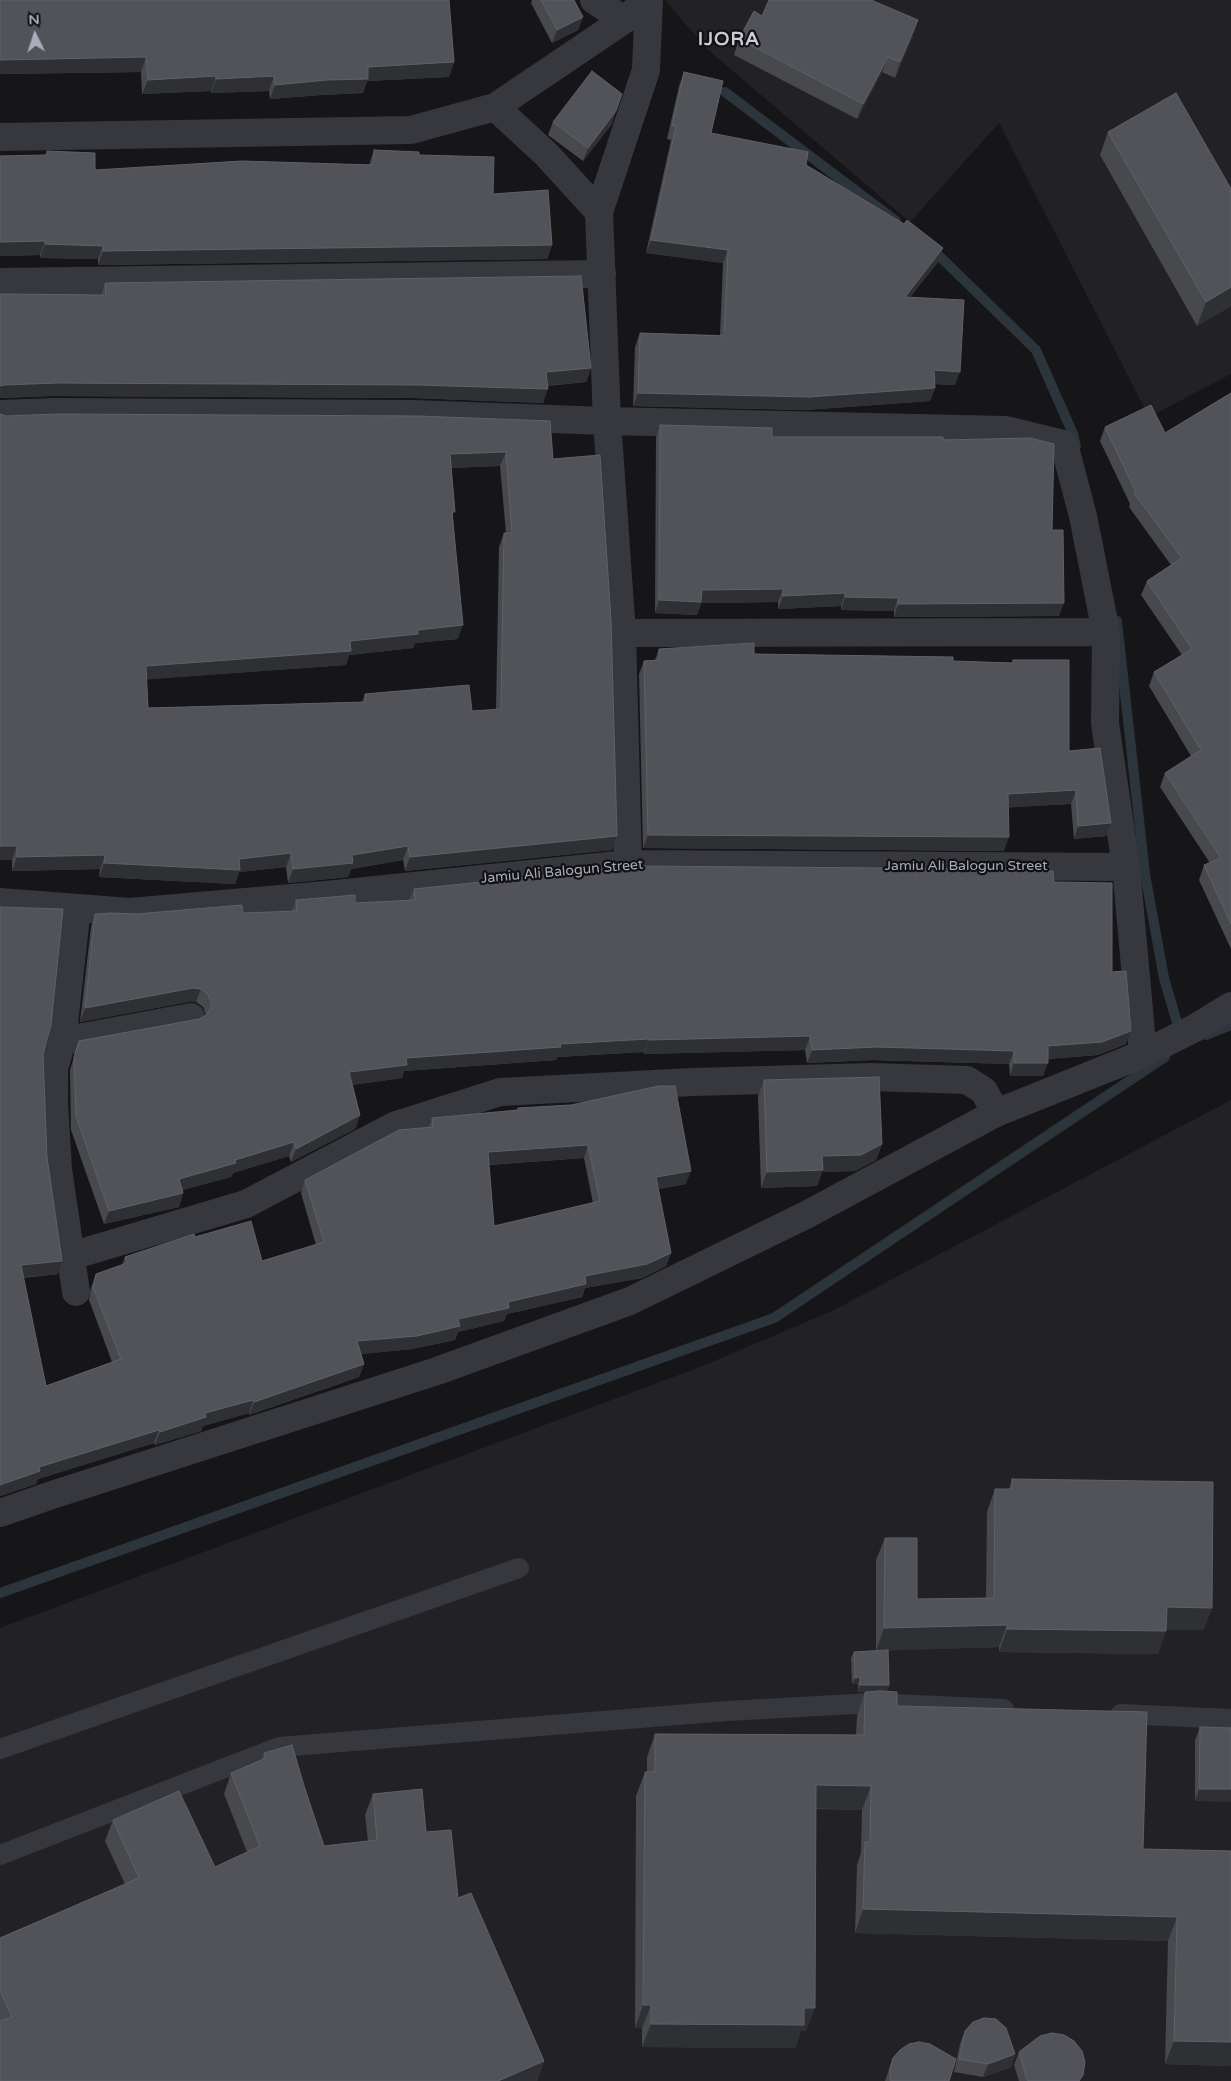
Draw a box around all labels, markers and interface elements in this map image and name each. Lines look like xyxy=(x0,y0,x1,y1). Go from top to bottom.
north arrow xyxy=(10,10,60,60)
text: N xyxy=(28,11,40,28)
district label: IJORA xyxy=(697,29,761,51)
street label: Jamiu Ali Balogun Street xyxy=(480,857,644,887)
street label: Jamiu Ali Balogun Street xyxy=(885,858,1047,874)

